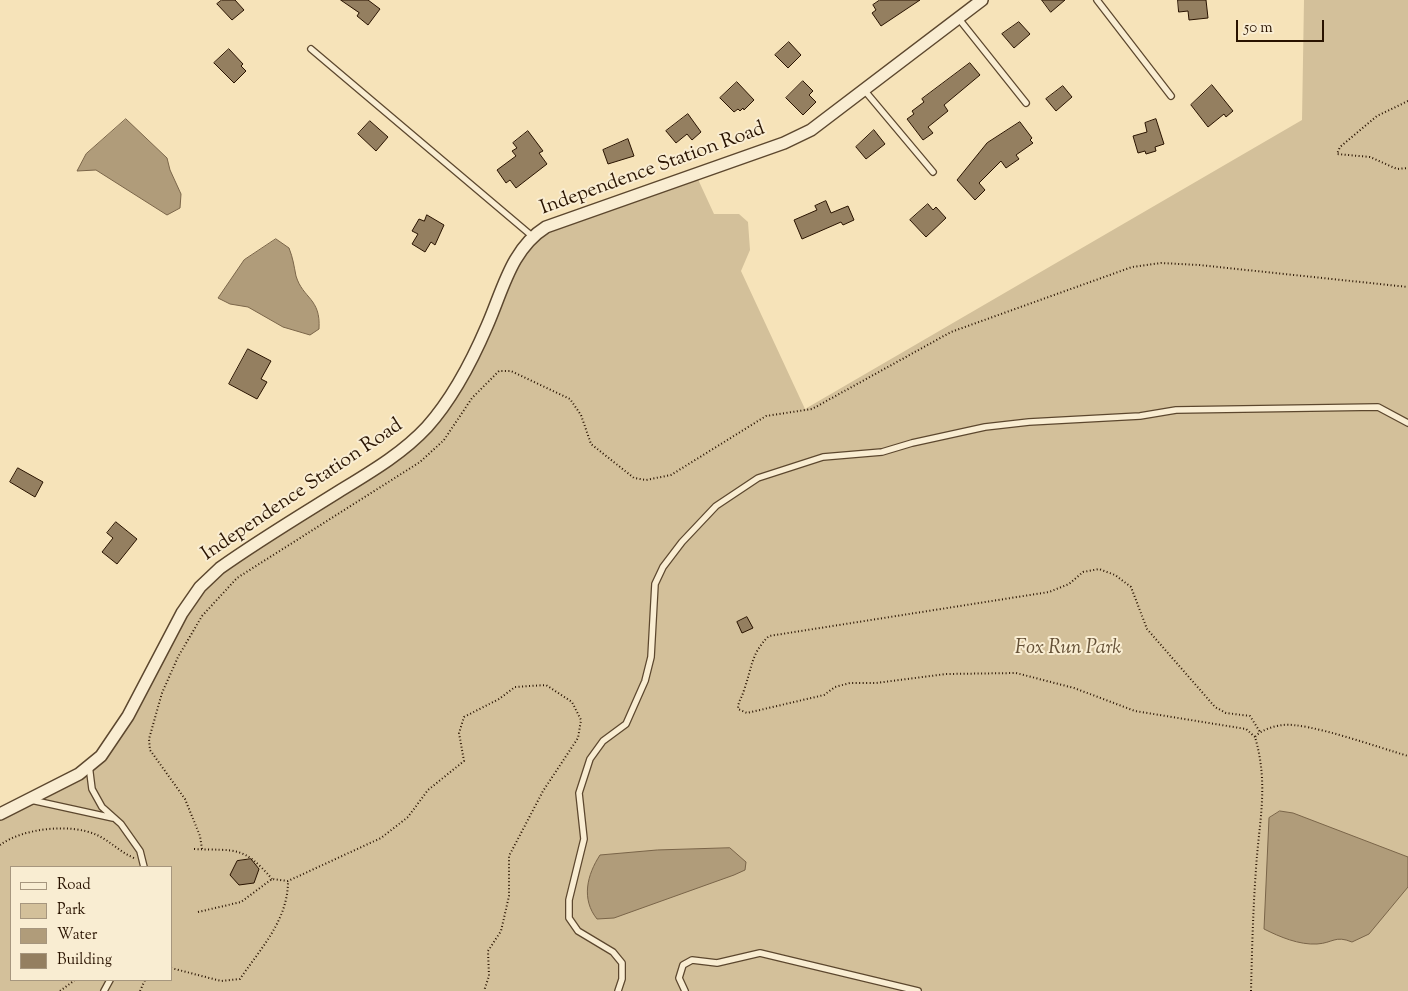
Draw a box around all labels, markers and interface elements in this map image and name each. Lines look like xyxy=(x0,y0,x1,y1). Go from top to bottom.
scale bar xyxy=(1238,10,1326,42)
text: 50 m xyxy=(1244,18,1273,39)
street label: Independence Station Road xyxy=(537,118,769,222)
street label: Independence Station Road xyxy=(198,415,408,567)
park label: Fox Run Park xyxy=(1015,638,1121,662)
legend xyxy=(10,866,172,981)
text: Road xyxy=(57,875,91,896)
text: Park xyxy=(57,900,86,921)
text: Water xyxy=(57,925,97,946)
text: Building xyxy=(57,950,112,971)

